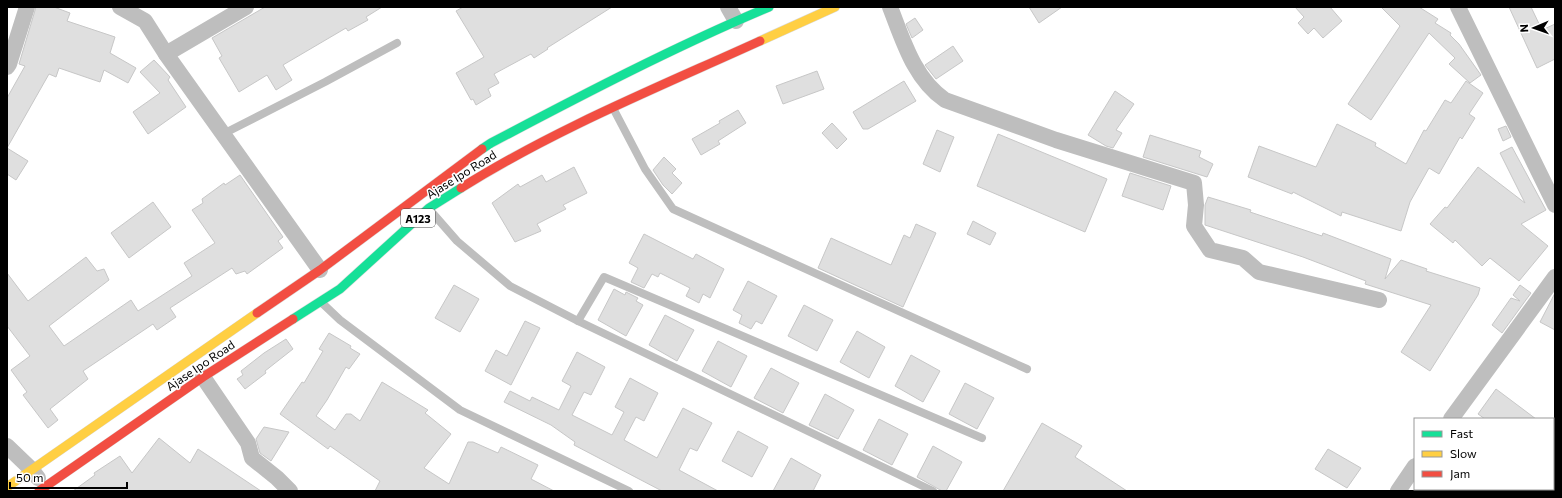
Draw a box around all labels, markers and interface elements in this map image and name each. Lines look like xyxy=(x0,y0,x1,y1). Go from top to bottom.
north arrow xyxy=(1514,8,1554,48)
text: N xyxy=(1517,24,1530,33)
street label: Ajase Ipo Road xyxy=(424,147,499,201)
road number: A123 xyxy=(401,209,435,227)
street label: Ajase Ipo Road xyxy=(163,337,237,393)
legend xyxy=(1414,418,1554,490)
text: Fast xyxy=(1450,426,1473,440)
text: Slow xyxy=(1450,446,1477,460)
scale bar xyxy=(10,464,127,490)
text: Jam xyxy=(1450,466,1470,481)
text: 50 m xyxy=(16,470,44,484)

